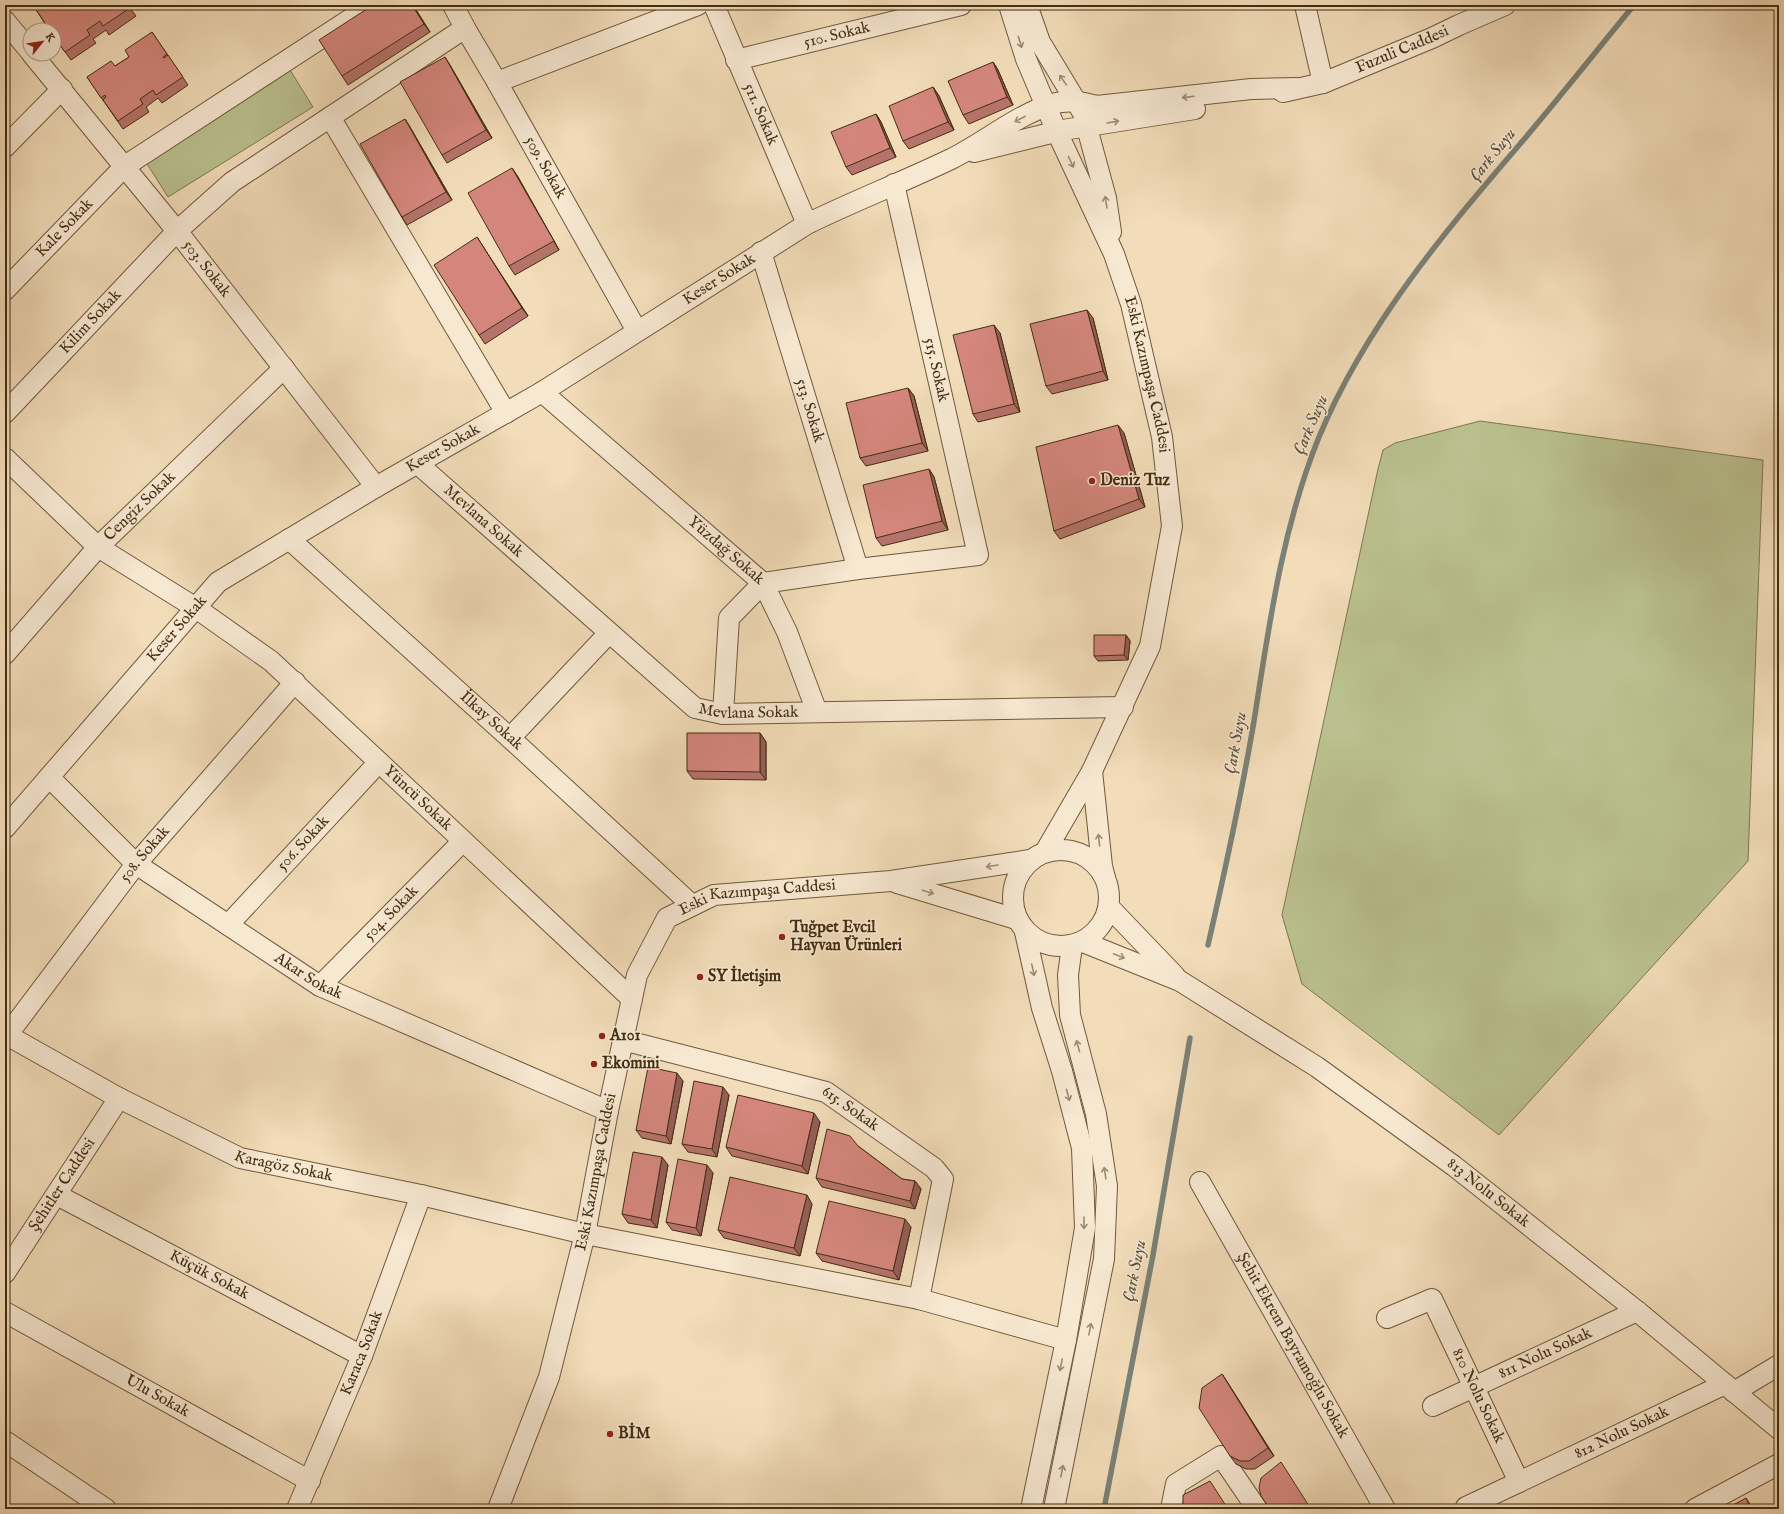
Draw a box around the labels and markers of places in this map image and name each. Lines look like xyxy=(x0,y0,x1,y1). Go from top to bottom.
place label: Deniz Tuz xyxy=(1100,471,1170,491)
marker: Deniz Tuz xyxy=(1087,476,1097,486)
place label: Tuğpet Evcil Hayvan Ürünleri xyxy=(789,918,903,956)
marker: Tuğpet Evcil Hayvan Ürünleri xyxy=(777,932,787,942)
place label: SY İletişim xyxy=(708,965,782,987)
marker: SY İletişim xyxy=(695,972,705,982)
place label: A101 xyxy=(609,1026,640,1046)
marker: A101 xyxy=(597,1031,607,1041)
place label: Ekomini xyxy=(602,1054,660,1074)
marker: Ekomini xyxy=(589,1059,599,1069)
place label: BİM xyxy=(618,1422,651,1444)
marker: BİM xyxy=(605,1429,615,1439)

